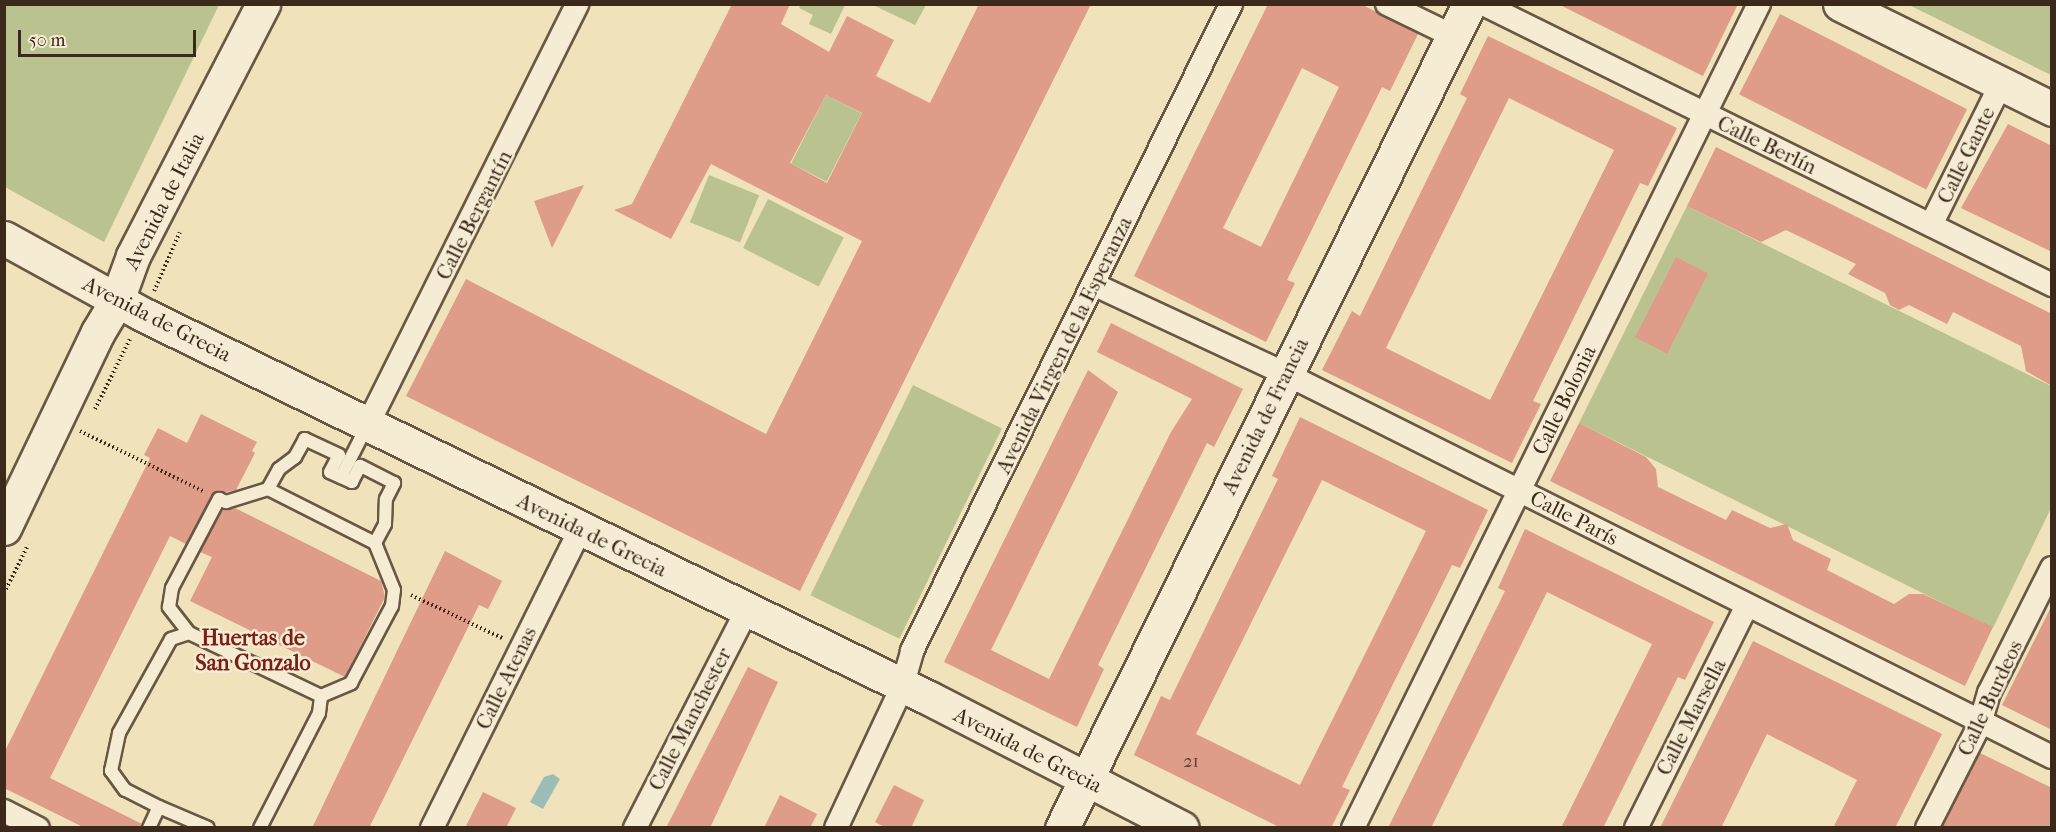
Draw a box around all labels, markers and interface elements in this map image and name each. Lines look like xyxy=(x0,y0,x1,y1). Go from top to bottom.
scale bar xyxy=(21,18,200,56)
text: 50 m xyxy=(29,30,65,51)
street label: Calle Gante xyxy=(1932,102,2000,208)
street label: Calle Berlín xyxy=(1713,110,1821,180)
street label: Avenida de Italia xyxy=(119,128,209,274)
street label: Calle Bergantín xyxy=(431,146,517,284)
street label: Avenida Virgen de la Esperanza xyxy=(991,212,1137,478)
street label: Avenida de Grecia xyxy=(79,271,235,367)
street label: Avenida de Francia xyxy=(1216,334,1314,498)
street label: Calle Bolonia xyxy=(1527,341,1601,459)
street label: Calle París xyxy=(1526,485,1622,551)
street label: Avenida de Grecia xyxy=(513,488,671,582)
street label: Calle Atenas xyxy=(470,623,542,733)
district label: Huertas de San Gonzalo xyxy=(195,625,311,676)
street label: Calle Burdeos xyxy=(1952,636,2028,760)
street label: Calle Manchester xyxy=(643,643,737,795)
street label: Calle Marsella xyxy=(1651,655,1731,779)
street label: Avenida de Grecia xyxy=(950,702,1106,798)
house number: 21 xyxy=(1183,751,1199,773)

